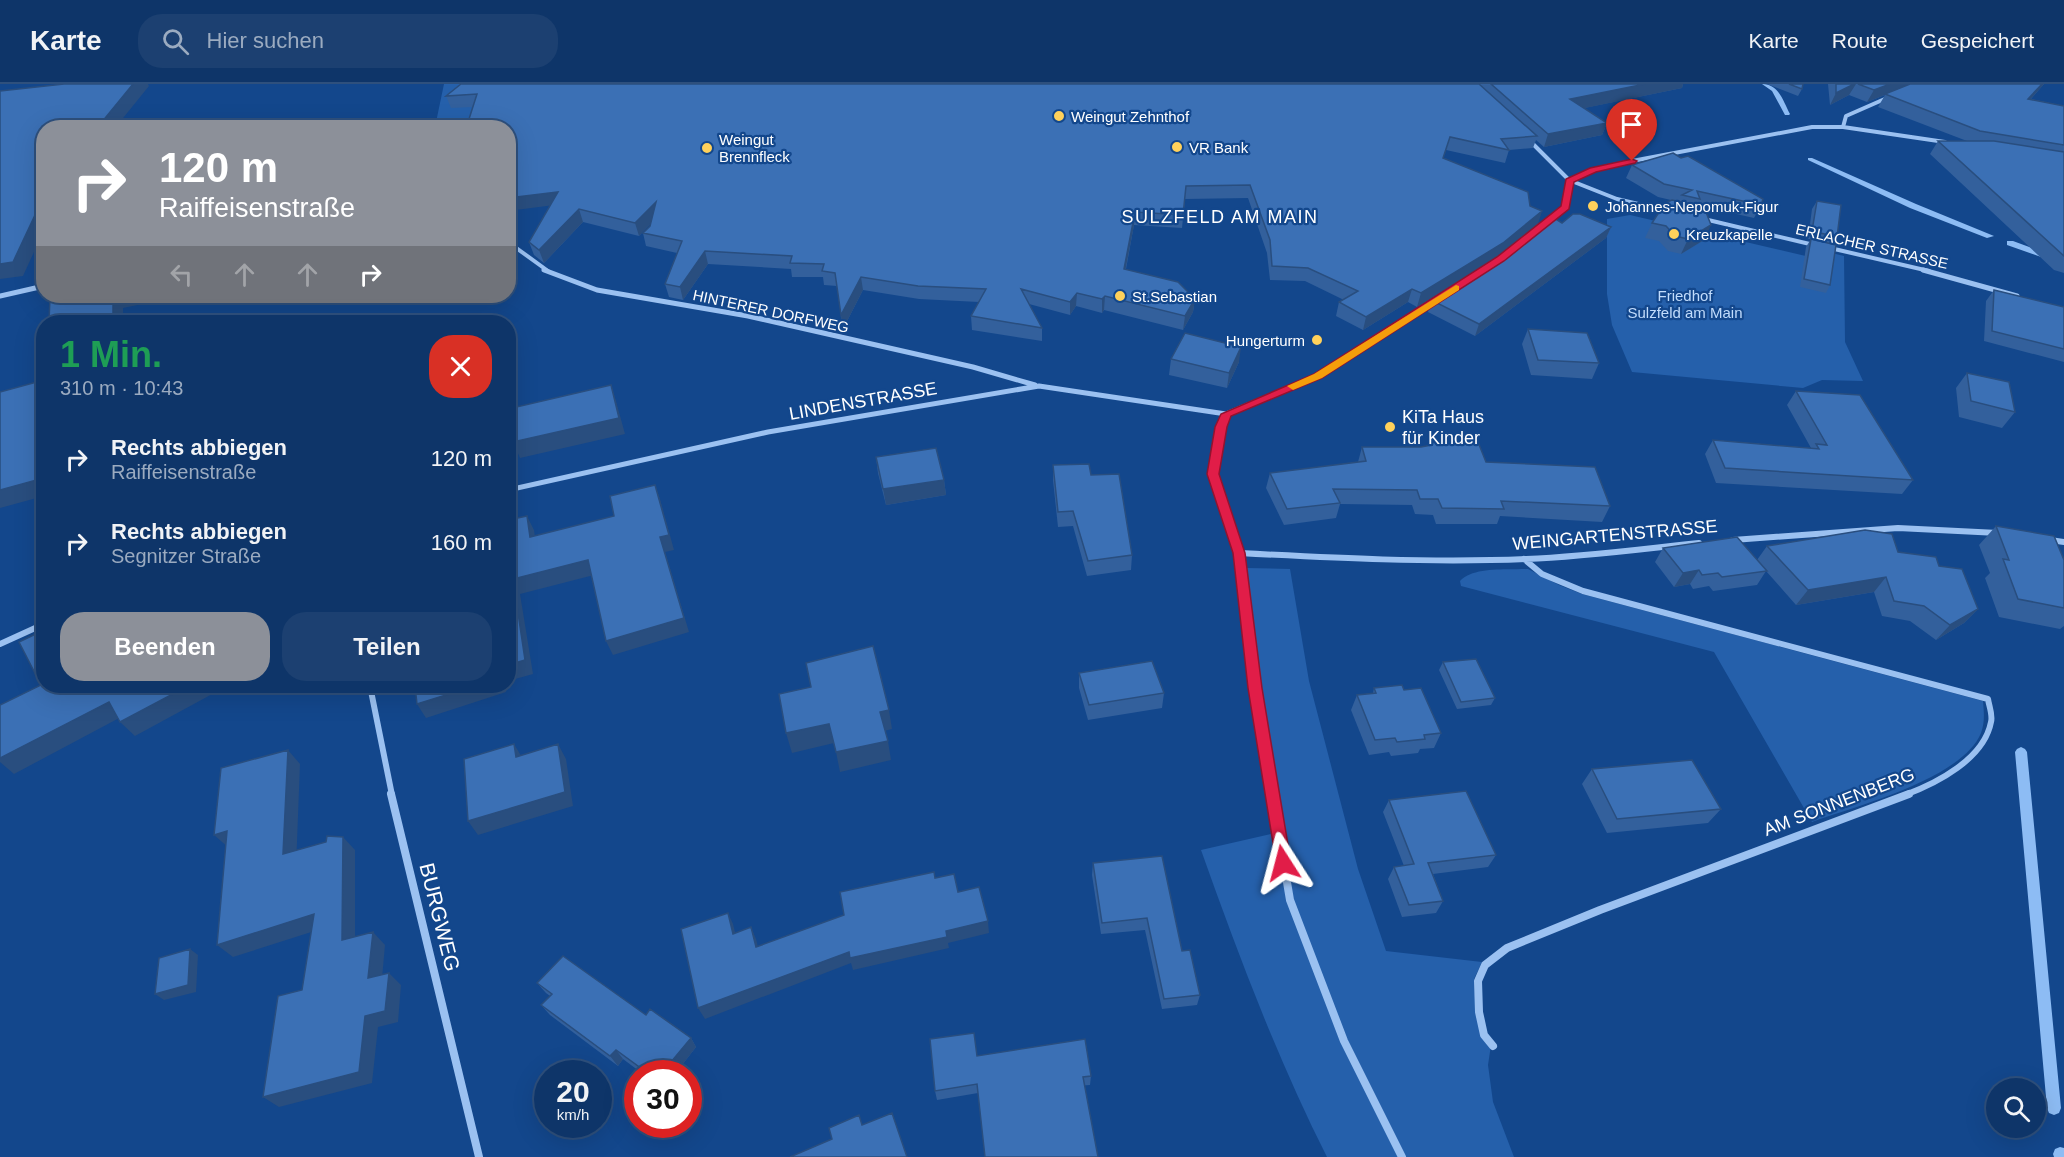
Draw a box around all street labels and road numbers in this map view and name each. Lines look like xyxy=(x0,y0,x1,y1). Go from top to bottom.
street label: ERLACHER STRASSE xyxy=(1794,220,1950,272)
street label: HINTERER DORFWEG xyxy=(691,286,851,336)
street label: LINDENSTRASSE xyxy=(787,378,939,424)
street label: WEINGARTENSTRASSE xyxy=(1512,516,1718,554)
street label: AM SONNENBERG xyxy=(1761,764,1917,840)
street label: BURGWEG xyxy=(415,860,465,974)

